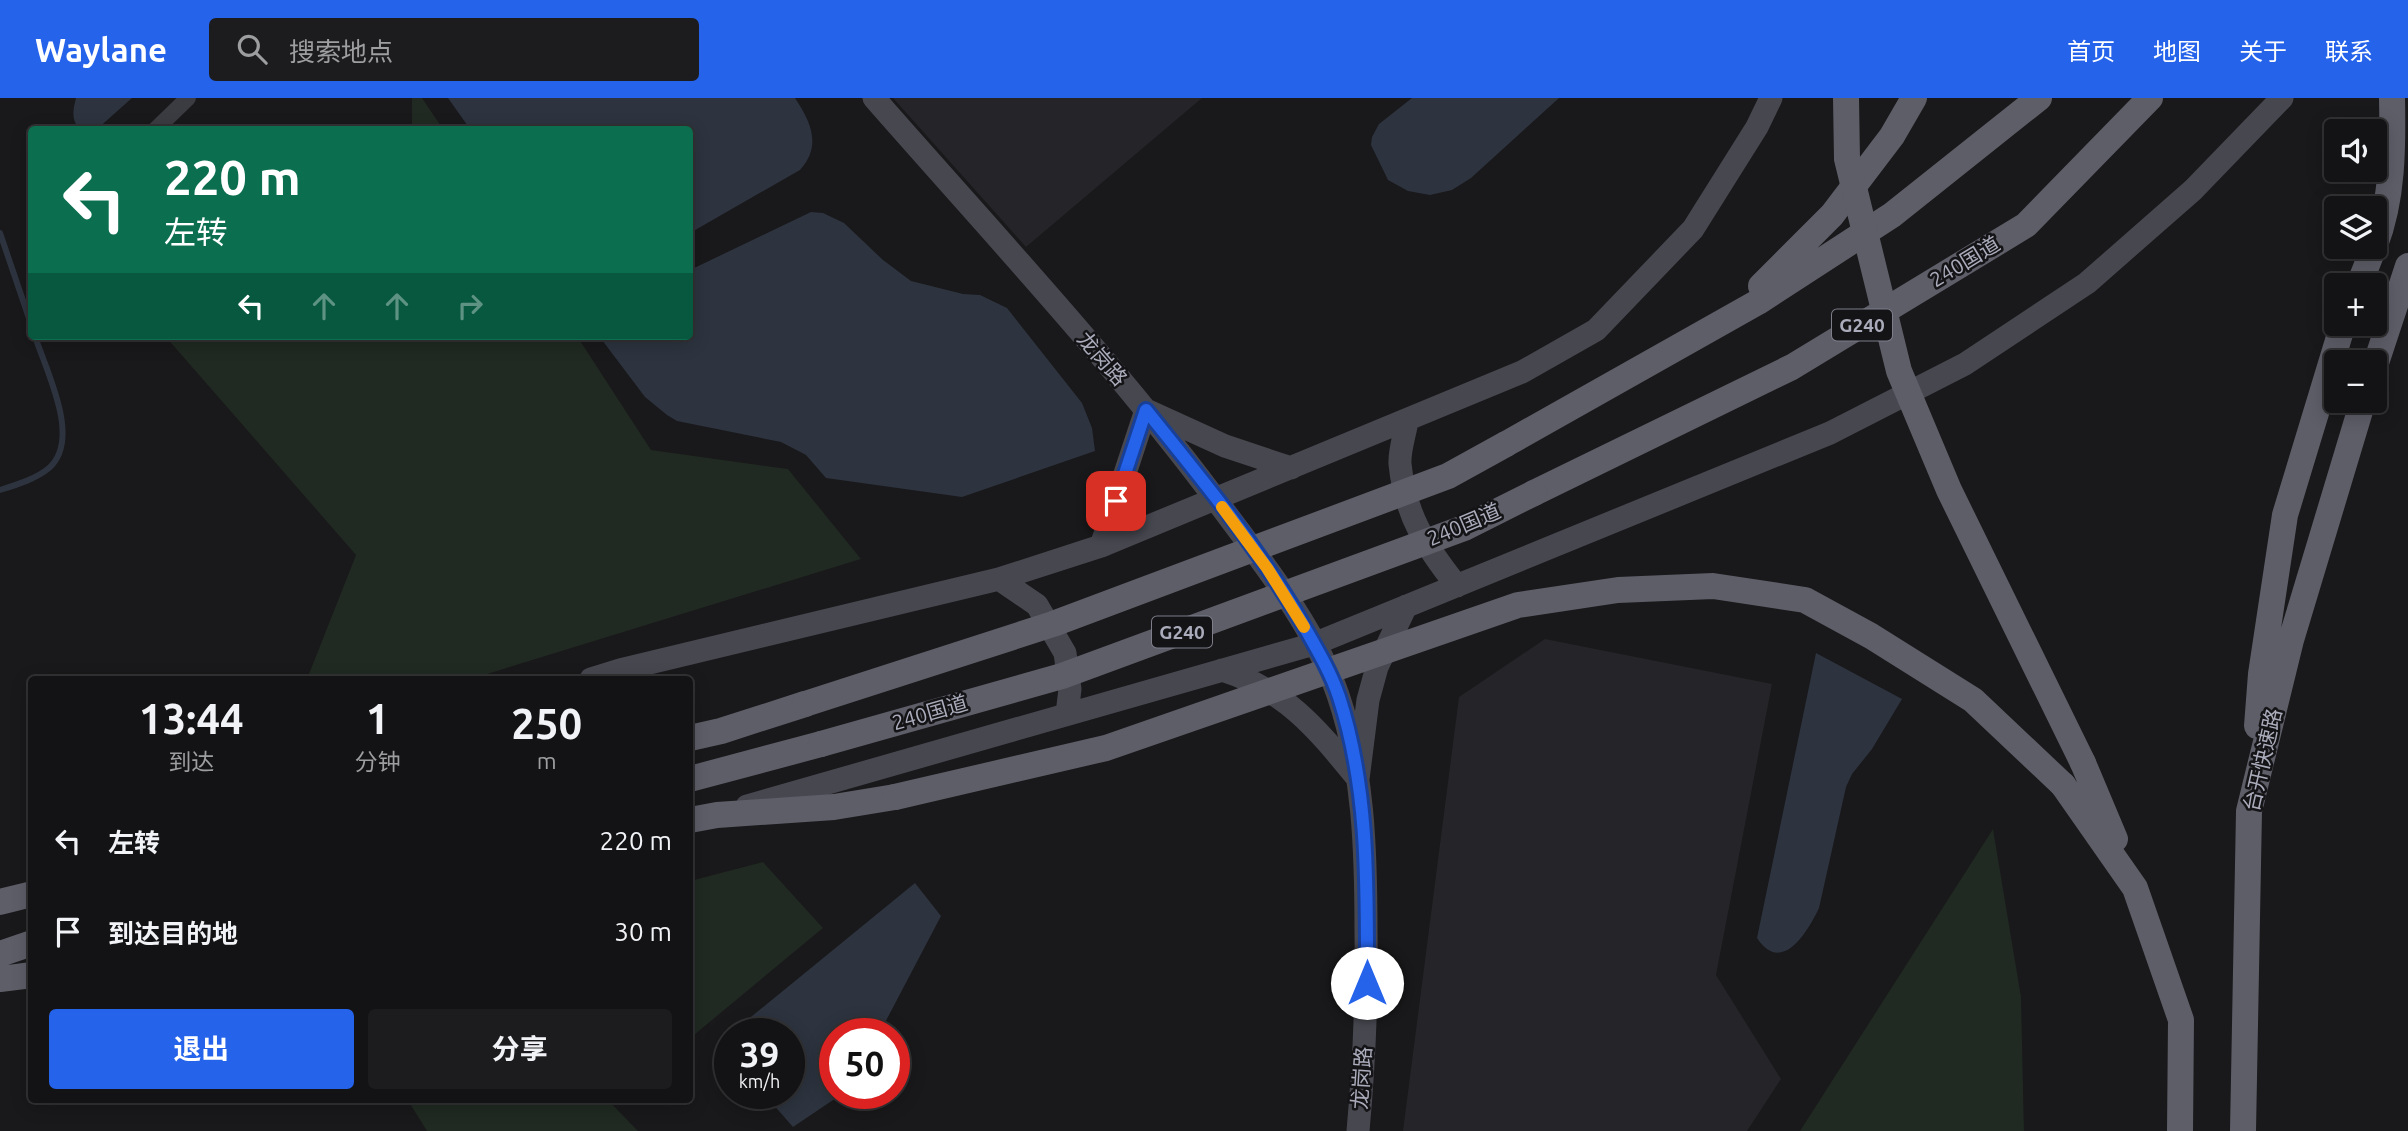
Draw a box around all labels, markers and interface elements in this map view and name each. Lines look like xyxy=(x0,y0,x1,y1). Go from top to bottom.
search box xyxy=(209,18,699,81)
icon: search xyxy=(233,30,271,68)
text: Waylane xyxy=(35,31,167,68)
text: 搜索地点 xyxy=(289,37,393,66)
text: 首页 xyxy=(2067,38,2115,65)
text: 地图 xyxy=(2153,38,2201,65)
text: 关于 xyxy=(2239,38,2287,65)
text: 联系 xyxy=(2325,38,2373,65)
map controls xyxy=(2324,119,2387,413)
button: sound xyxy=(2324,119,2387,182)
text: 220 m xyxy=(164,149,301,204)
icon: left xyxy=(49,154,140,245)
button: layers xyxy=(2324,196,2387,259)
text: 左转 xyxy=(164,214,228,250)
street label: 240国道 xyxy=(1925,231,2004,291)
button: + xyxy=(2324,273,2387,336)
icon: left xyxy=(232,287,270,325)
icon: ahead xyxy=(305,287,343,325)
icon: ahead xyxy=(378,287,416,325)
icon: right xyxy=(451,287,489,325)
road number: G240 xyxy=(1832,310,1892,341)
street label: 龙岗路 xyxy=(1073,327,1132,390)
button: − xyxy=(2324,350,2387,413)
pin xyxy=(1086,471,1146,531)
icon: arrive xyxy=(1097,482,1135,520)
street label: 240国道 xyxy=(1423,498,1504,550)
road number: G240 xyxy=(1152,617,1212,648)
street label: 240国道 xyxy=(889,690,970,734)
text: 13:44 xyxy=(139,695,244,742)
text: 1 xyxy=(366,695,389,742)
text: 250 xyxy=(511,700,582,747)
street label: 台开快速路 xyxy=(2239,706,2286,814)
text: m xyxy=(537,748,557,773)
text: 到达 xyxy=(168,749,214,774)
text: 分钟 xyxy=(355,749,401,774)
icon: left xyxy=(49,822,87,860)
text: 220 m xyxy=(600,826,672,855)
text: 左转 xyxy=(108,828,160,857)
icon: arrive xyxy=(49,913,87,951)
text: 30 m xyxy=(614,917,672,946)
text: 到达目的地 xyxy=(108,919,238,948)
position arrow xyxy=(1330,946,1404,1020)
button: 退出 xyxy=(49,1009,354,1089)
button: 分享 xyxy=(368,1009,672,1089)
speed limit sign: 50 xyxy=(819,1018,910,1109)
text: 39 xyxy=(740,1034,779,1074)
street label: 龙岗路 xyxy=(1347,1046,1375,1110)
text: km/h xyxy=(739,1071,780,1091)

